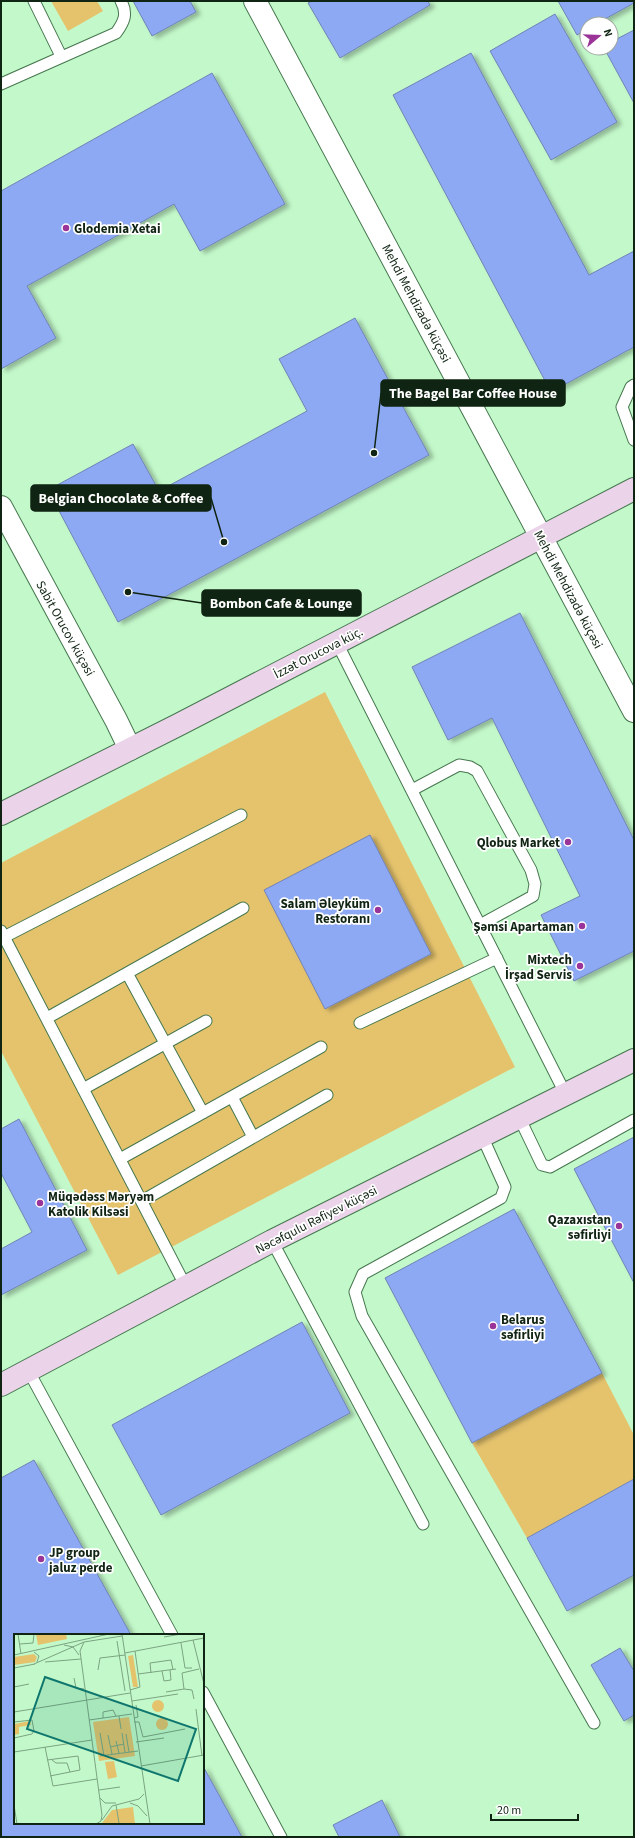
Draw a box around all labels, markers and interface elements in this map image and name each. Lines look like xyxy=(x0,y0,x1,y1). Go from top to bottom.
north arrow xyxy=(579,16,619,56)
text: N xyxy=(600,27,616,39)
place label: Glodemia Xetai xyxy=(74,220,161,238)
marker: Glodemia Xetai xyxy=(61,223,71,233)
street label: Mehdi Mehdizadə küçəsi xyxy=(377,241,455,366)
callout: The Bagel Bar Coffee House xyxy=(381,380,565,406)
text: The Bagel Bar Coffee House xyxy=(389,384,557,404)
callout: Belgian Chocolate & Coffee xyxy=(31,485,211,511)
text: Belgian Chocolate & Coffee xyxy=(39,489,203,509)
street label: Mehdi Mehdizadə küçəsi xyxy=(529,527,607,652)
street label: Sabit Orucov küçəsi xyxy=(31,577,99,680)
callout: Bombon Cafe & Lounge xyxy=(202,590,361,616)
text: Bombon Cafe & Lounge xyxy=(210,594,352,614)
street label: İzzət Orucova küç. xyxy=(271,623,366,683)
place label: Qlobus Market xyxy=(477,834,560,852)
marker: Qlobus Market xyxy=(563,837,573,847)
place label: Salam Əleyküm Restoranı xyxy=(280,895,370,928)
marker: Salam Əleyküm Restoranı xyxy=(373,905,383,915)
place label: Şəmsi Apartaman xyxy=(473,918,574,936)
marker: Şəmsi Apartaman xyxy=(577,921,587,931)
place label: Mixtech İrşad Servis xyxy=(505,951,572,984)
marker: Mixtech İrşad Servis xyxy=(575,961,585,971)
street label: Nəcəfqulu Rəfiyev küçəsi xyxy=(252,1181,380,1258)
place label: Müqədəss Məryəm Katolik Kilsəsi xyxy=(48,1188,154,1221)
marker: Müqədəss Məryəm Katolik Kilsəsi xyxy=(35,1198,45,1208)
place label: Qazaxıstan səfirliyi xyxy=(548,1211,611,1244)
marker: Qazaxıstan səfirliyi xyxy=(614,1221,624,1231)
place label: Belarus səfirliyi xyxy=(501,1311,545,1344)
marker: Belarus səfirliyi xyxy=(488,1321,498,1331)
place label: JP group jaluz perde xyxy=(48,1544,113,1577)
marker: JP group jaluz perde xyxy=(36,1554,46,1564)
inset map xyxy=(14,1634,204,1824)
scale bar xyxy=(491,1796,578,1822)
text: 20 m xyxy=(497,1802,521,1819)

